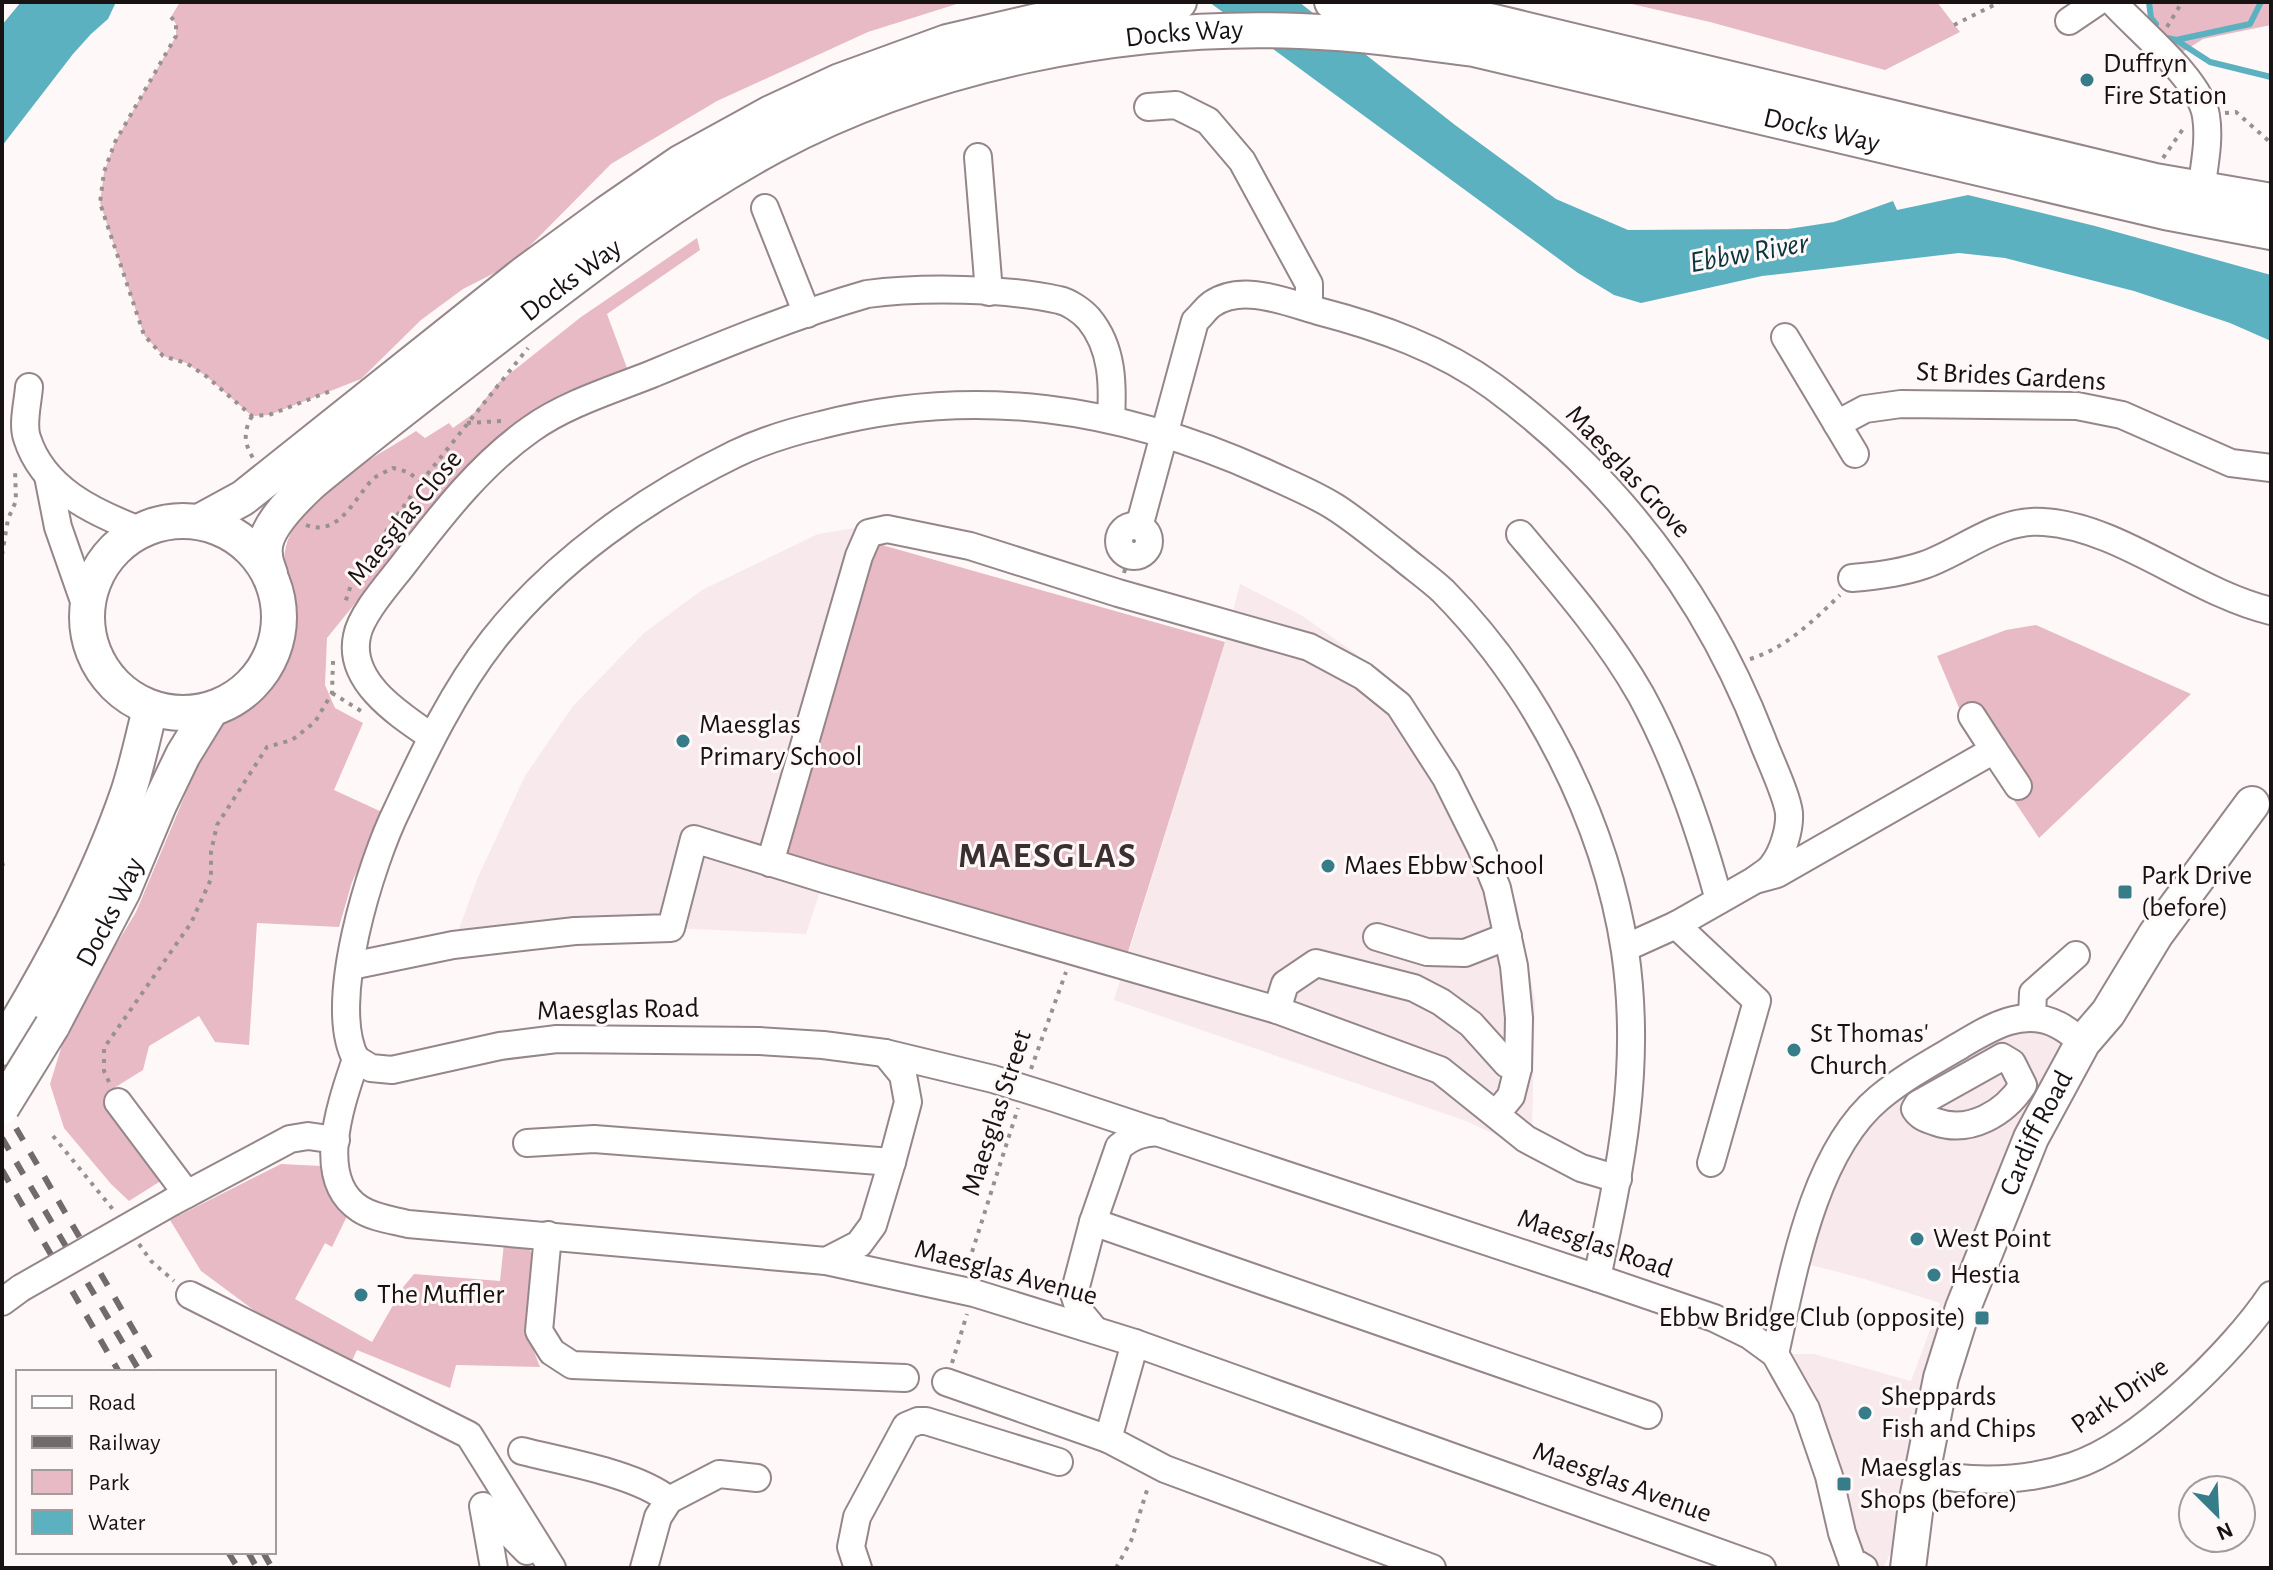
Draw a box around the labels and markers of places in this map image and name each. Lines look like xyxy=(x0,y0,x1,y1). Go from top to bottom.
place label: Duffryn Fire Station xyxy=(2103,50,2227,110)
marker: Duffryn Fire Station xyxy=(2078,71,2096,89)
place label: Maesglas Primary School xyxy=(699,711,862,771)
marker: Maesglas Primary School xyxy=(674,732,692,750)
place label: Maes Ebbw School xyxy=(1344,852,1544,880)
marker: Maes Ebbw School xyxy=(1319,857,1337,875)
place label: Park Drive (before) xyxy=(2141,862,2252,922)
marker: Park Drive (before) xyxy=(2116,883,2134,901)
place label: St Thomas' Church xyxy=(1810,1020,1929,1080)
marker: St Thomas' Church xyxy=(1785,1041,1803,1059)
place label: West Point xyxy=(1933,1225,2051,1253)
marker: West Point xyxy=(1908,1230,1926,1248)
place label: Hestia xyxy=(1950,1261,2021,1289)
marker: Hestia xyxy=(1925,1266,1943,1284)
place label: The Muffler xyxy=(377,1281,504,1309)
marker: The Muffler xyxy=(352,1286,370,1304)
place label: Ebbw Bridge Club (opposite) xyxy=(1658,1304,1966,1332)
marker: Ebbw Bridge Club (opposite) xyxy=(1973,1309,1991,1327)
place label: Sheppards Fish and Chips xyxy=(1881,1383,2036,1443)
marker: Sheppards Fish and Chips xyxy=(1856,1404,1874,1422)
place label: Maesglas Shops (before) xyxy=(1860,1454,2018,1514)
marker: Maesglas Shops (before) xyxy=(1835,1475,1853,1493)

